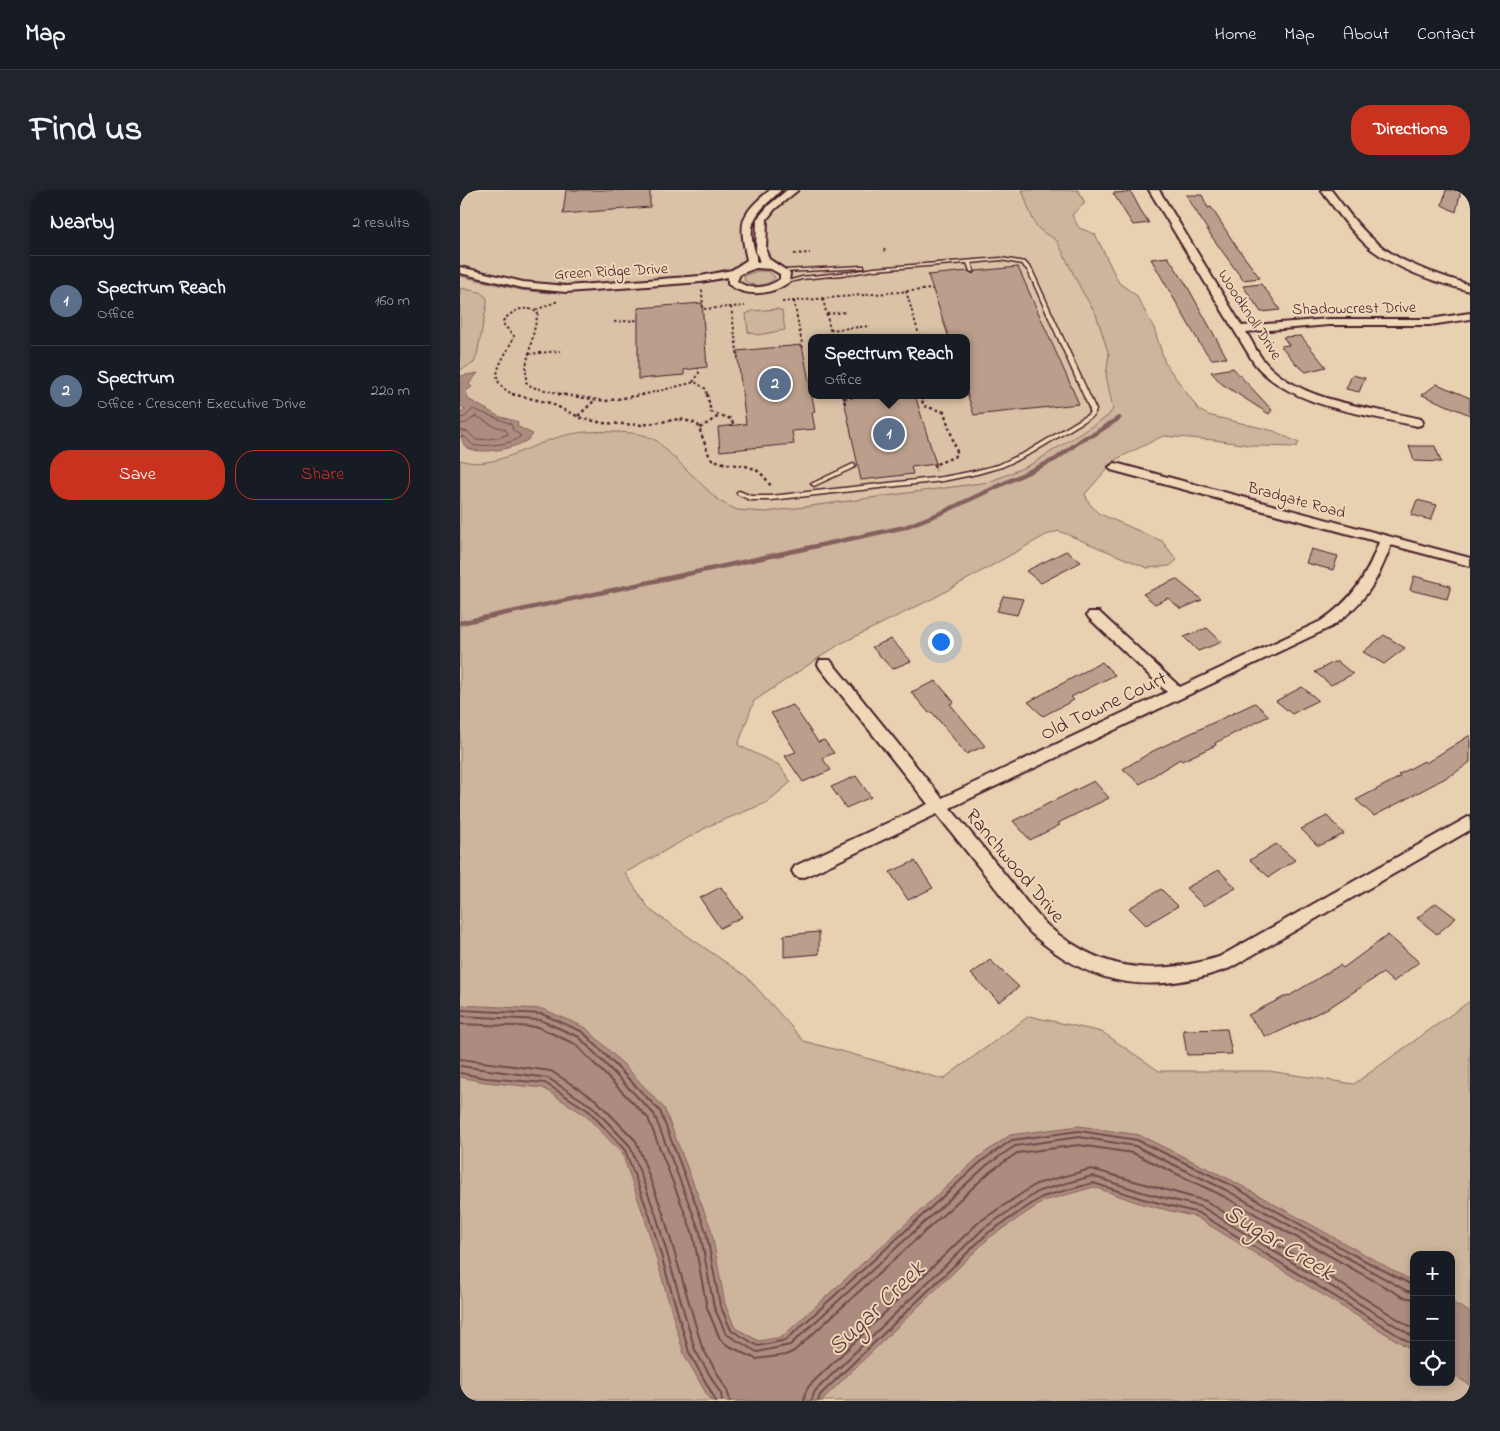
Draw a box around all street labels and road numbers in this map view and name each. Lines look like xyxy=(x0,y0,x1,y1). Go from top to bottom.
street label: Green Ridge Drive xyxy=(554,257,669,287)
street label: Woodknoll Drive xyxy=(1211,265,1288,366)
street label: Shadowcrest Drive xyxy=(1292,296,1417,322)
street label: Bradgate Road xyxy=(1244,476,1348,526)
street label: Old Towne Court xyxy=(1036,665,1172,749)
street label: Ranchwood Drive xyxy=(957,803,1071,930)

